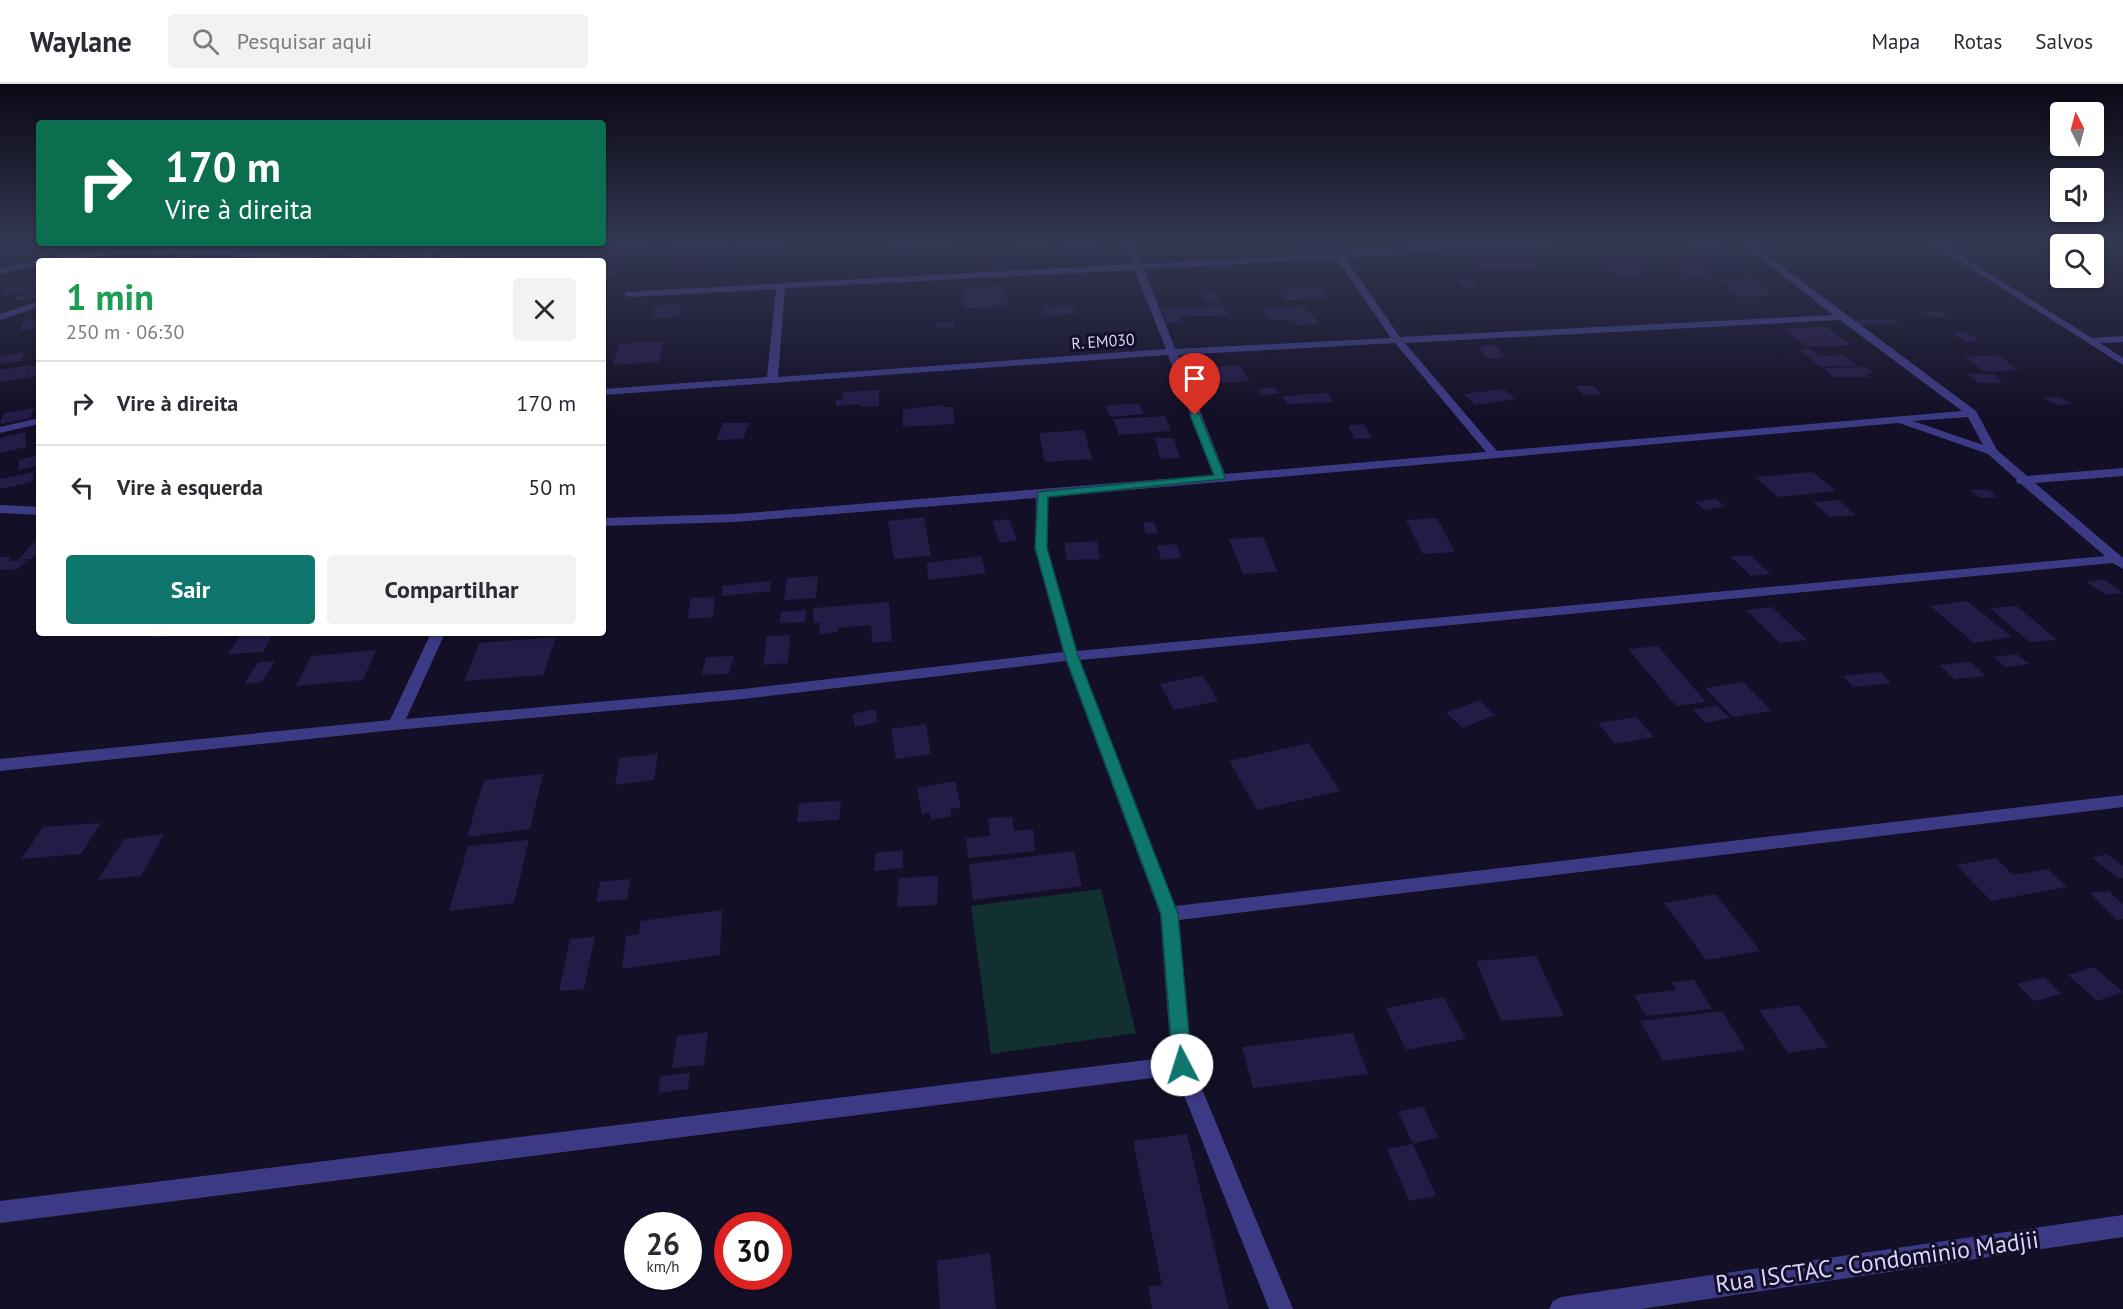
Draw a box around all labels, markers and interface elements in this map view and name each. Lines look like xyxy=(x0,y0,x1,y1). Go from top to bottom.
search box xyxy=(168,14,588,68)
text: Waylane xyxy=(30,23,132,60)
icon: search xyxy=(189,25,222,58)
text: Pesquisar aqui xyxy=(237,27,372,55)
text: Mapa xyxy=(1871,28,1920,55)
text: Rotas xyxy=(1953,28,2002,55)
text: Salvos xyxy=(2035,28,2093,55)
north arrow xyxy=(2050,102,2104,156)
map controls xyxy=(2050,102,2104,288)
text: 170 m xyxy=(165,139,281,194)
icon: right xyxy=(66,144,144,222)
button: sound xyxy=(2050,168,2104,222)
text: Vire à direita xyxy=(165,192,313,226)
button: search xyxy=(2050,234,2104,288)
text: 1 min xyxy=(66,273,154,320)
button: close xyxy=(513,278,576,341)
text: 250 m · 06:30 xyxy=(66,319,184,345)
street label: R. EM030 xyxy=(1071,329,1136,353)
pin xyxy=(1169,353,1220,415)
icon: arrive xyxy=(1178,362,1211,395)
icon: right xyxy=(66,387,99,420)
text: Vire à direita xyxy=(117,389,238,417)
text: 170 m xyxy=(516,389,576,417)
icon: left xyxy=(66,471,99,504)
text: Vire à esquerda xyxy=(117,473,263,501)
text: 50 m xyxy=(528,473,576,501)
button: Sair xyxy=(66,555,315,624)
button: Compartilhar xyxy=(327,555,576,624)
position arrow xyxy=(1150,1033,1214,1097)
speed limit sign: 30 xyxy=(714,1212,792,1290)
street label: Rua ISCTAC - Condominio Madjii xyxy=(1713,1223,2041,1300)
text: 26 xyxy=(646,1224,680,1263)
text: km/h xyxy=(647,1257,679,1276)

